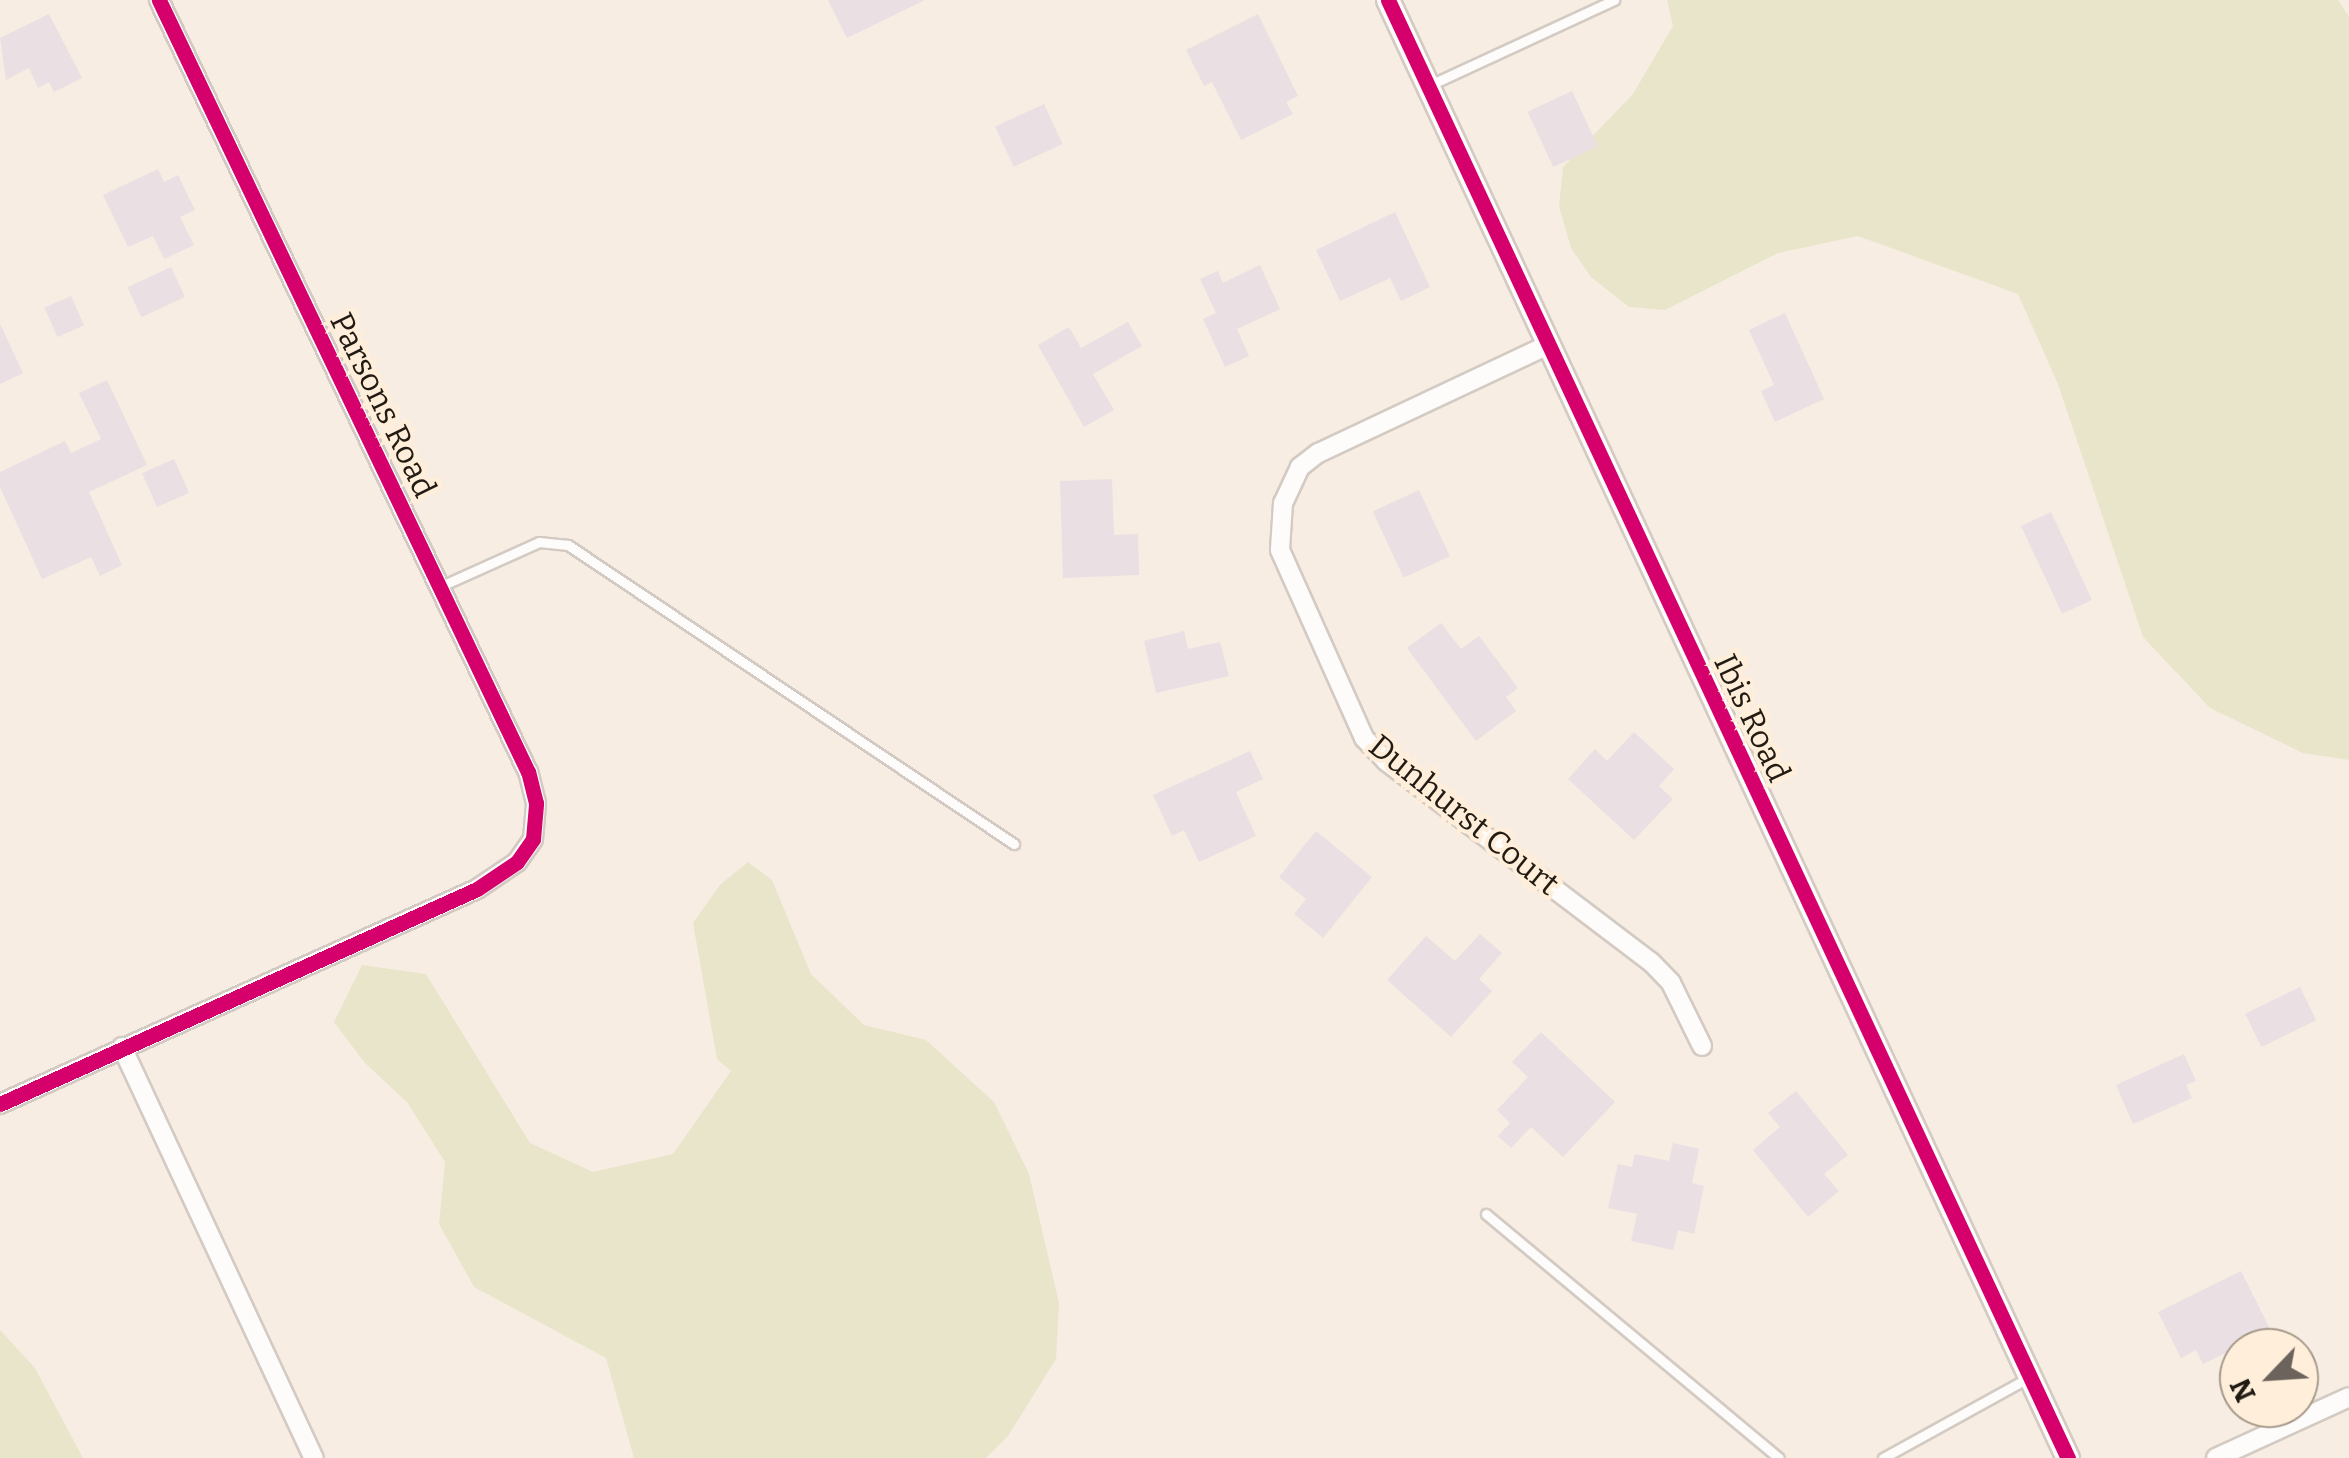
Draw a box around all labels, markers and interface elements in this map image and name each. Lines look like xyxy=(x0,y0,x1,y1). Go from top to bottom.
street label: Parsons Road xyxy=(322,307,444,503)
street label: Ibis Road xyxy=(1706,648,1798,788)
street label: Dunhurst Court xyxy=(1361,727,1567,903)
north arrow xyxy=(2219,1328,2319,1428)
text: N xyxy=(2224,1373,2263,1407)

